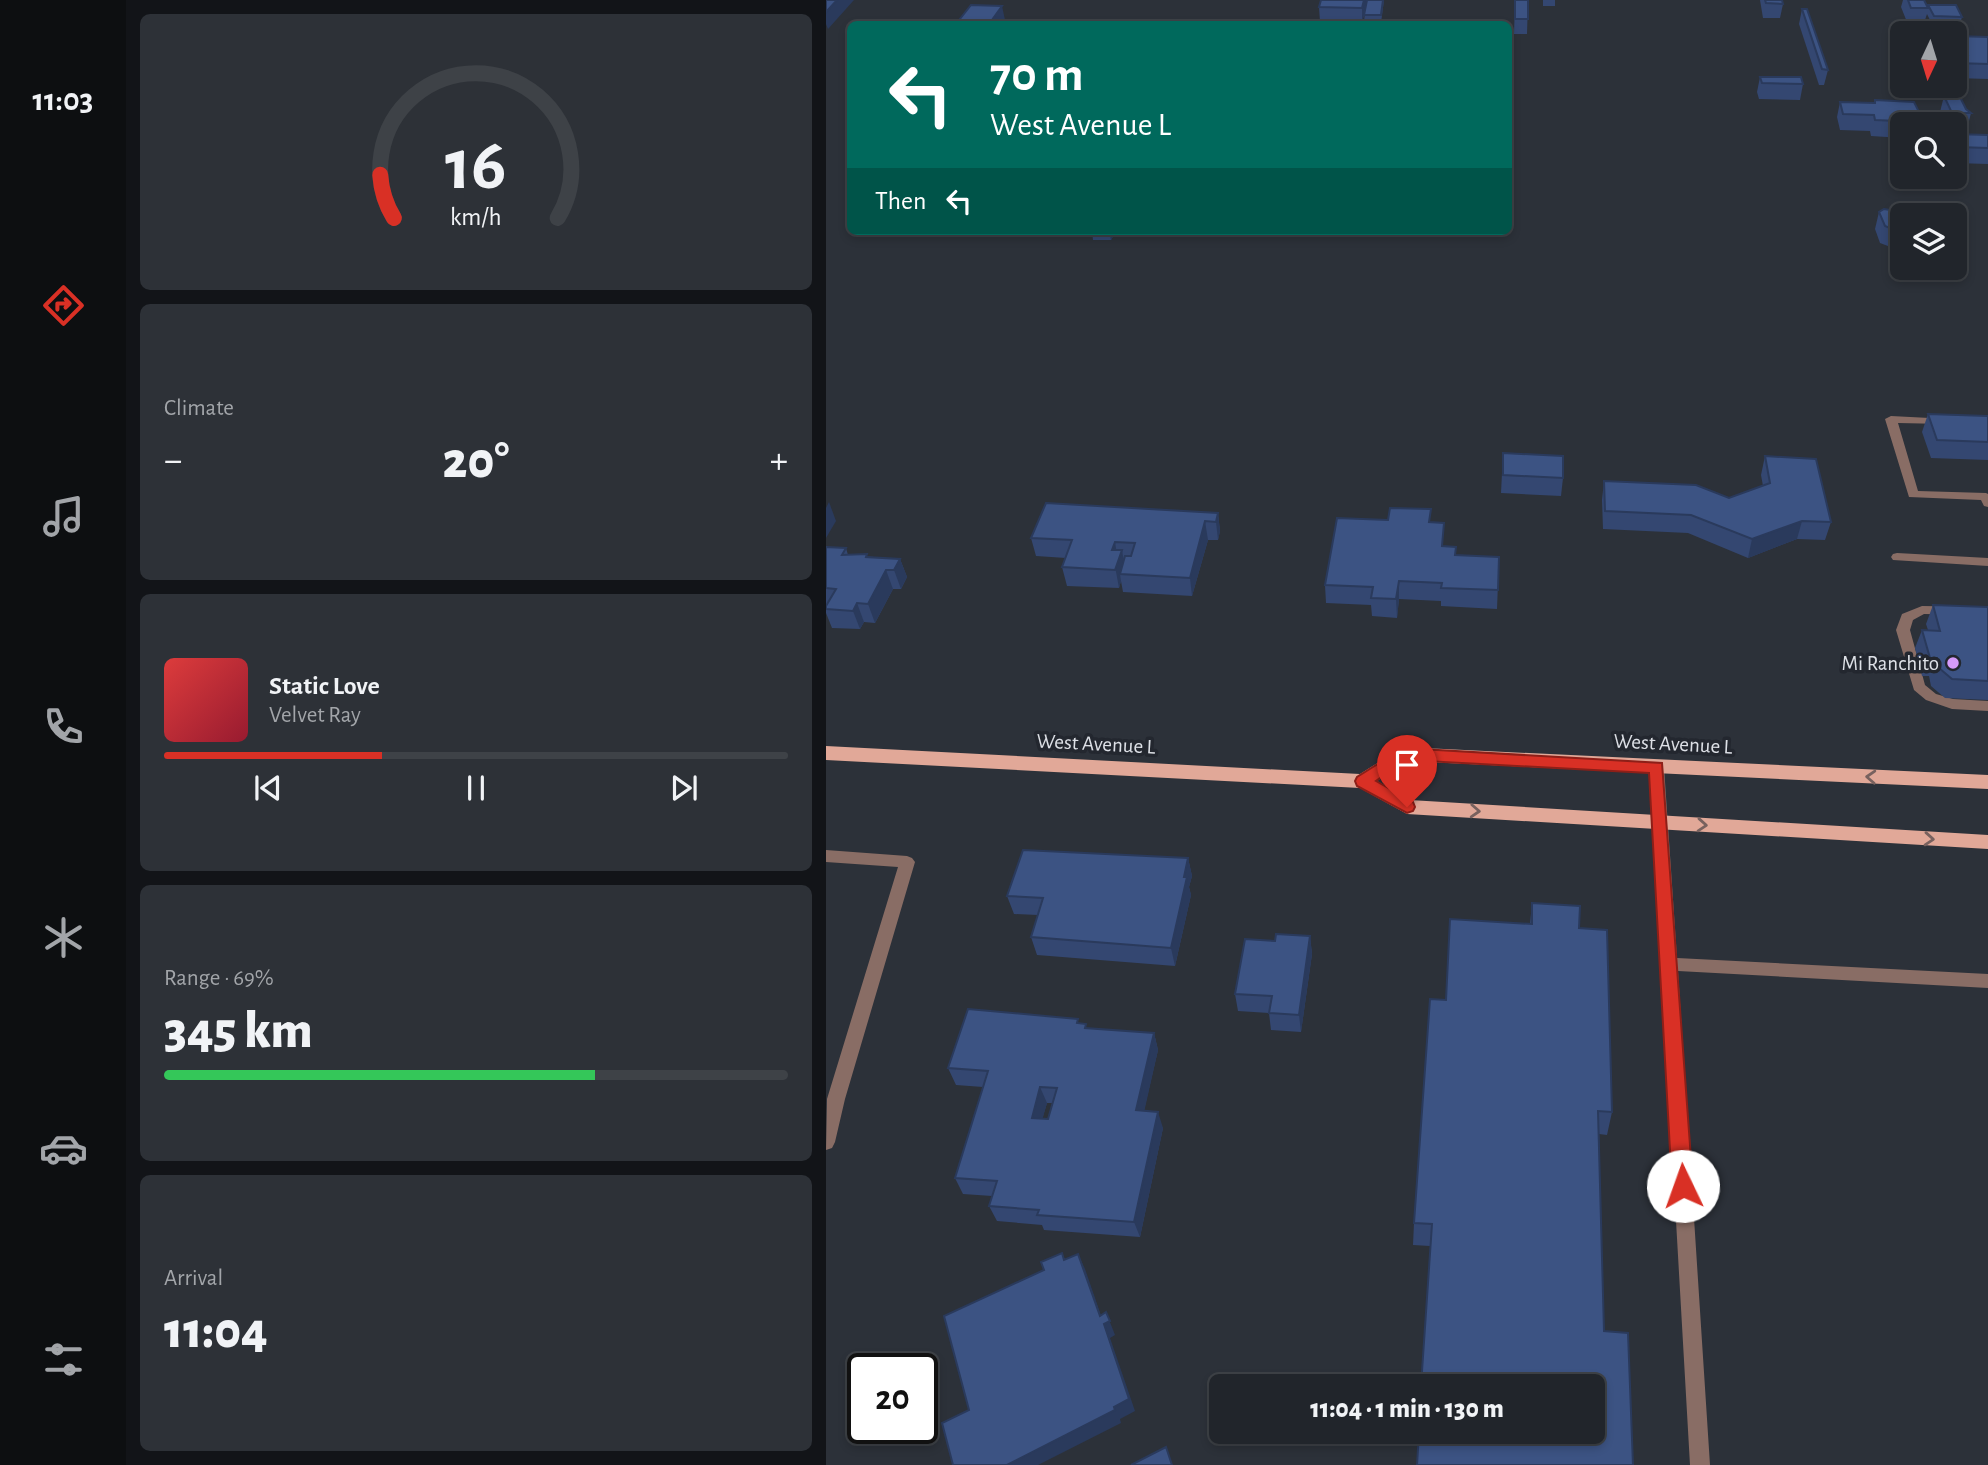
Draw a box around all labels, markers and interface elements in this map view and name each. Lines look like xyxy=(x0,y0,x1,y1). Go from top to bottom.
north arrow xyxy=(1890,21,1967,98)
map controls xyxy=(1890,21,1967,280)
icon: left xyxy=(875,49,966,140)
text: 70 m xyxy=(990,51,1084,100)
text: 11:03 xyxy=(33,84,93,116)
text: West Avenue L xyxy=(990,109,1171,141)
button: search xyxy=(1890,112,1967,189)
text: 16 xyxy=(445,130,507,203)
icon: left xyxy=(940,182,978,220)
text: Then xyxy=(875,188,926,214)
button: layers xyxy=(1890,203,1967,280)
text: km/h xyxy=(450,205,502,230)
icon: directions xyxy=(39,281,88,330)
text: Climate xyxy=(164,397,234,420)
text: 20° xyxy=(442,435,510,487)
text: − xyxy=(164,442,182,480)
text: + xyxy=(770,442,788,480)
icon: music xyxy=(39,492,88,541)
place label: Mi Ranchito xyxy=(1842,653,1939,674)
marker: Mi Ranchito xyxy=(1945,655,1961,671)
text: Static Love xyxy=(269,673,380,699)
icon: phone xyxy=(39,702,88,751)
text: Velvet Ray xyxy=(269,704,361,727)
street label: West Avenue L xyxy=(1036,730,1156,758)
street label: West Avenue L xyxy=(1613,730,1733,758)
pin xyxy=(1377,735,1437,807)
icon: arrive xyxy=(1388,746,1426,784)
icon: previous xyxy=(249,769,287,807)
icon: pause xyxy=(457,769,495,807)
icon: next xyxy=(665,769,703,807)
one-way arrow xyxy=(1865,769,1876,784)
one-way arrow xyxy=(1470,803,1481,818)
one-way arrow xyxy=(1697,817,1708,832)
one-way arrow xyxy=(1924,831,1935,846)
icon: climate xyxy=(39,913,88,962)
text: Range · 69% xyxy=(164,967,274,990)
text: 345 km xyxy=(164,1005,313,1057)
icon: car xyxy=(39,1124,88,1173)
position arrow xyxy=(1646,1149,1720,1223)
text: Arrival xyxy=(164,1267,223,1290)
text: 11:04 xyxy=(164,1305,268,1357)
icon: filters xyxy=(39,1335,88,1384)
speed limit sign: 20 xyxy=(847,1353,938,1444)
text: 11:04 · 1 min · 130 m xyxy=(1310,1396,1504,1422)

